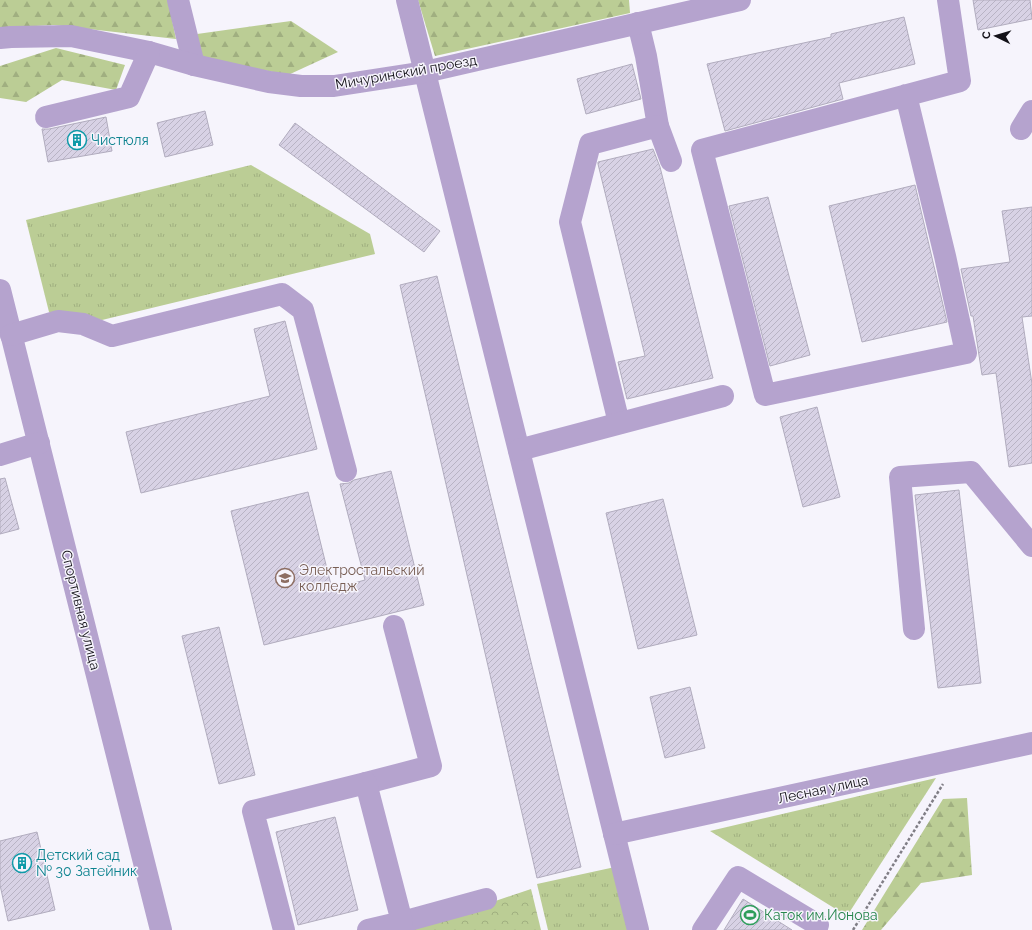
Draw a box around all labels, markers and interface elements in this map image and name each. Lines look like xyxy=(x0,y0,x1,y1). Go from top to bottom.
north arrow xyxy=(976,16,1016,56)
text: С xyxy=(980,30,993,39)
street label: Мичуринский проезд xyxy=(334,52,478,92)
building icon: Чистюля xyxy=(66,129,88,151)
place label: Чистюля xyxy=(91,132,149,148)
street label: Спортивная улица xyxy=(58,548,104,672)
place label: Электростальский колледж xyxy=(299,562,424,594)
school or university icon: Электростальский колледж xyxy=(274,567,296,589)
street label: Лесная улица xyxy=(776,772,870,806)
place label: Детский сад № 30 Затейник xyxy=(36,847,137,879)
building icon: Детский сад № 30 Затейник xyxy=(11,852,33,874)
sports icon: Каток им.Ионова xyxy=(739,904,761,926)
place label: Каток им.Ионова xyxy=(764,907,878,923)

